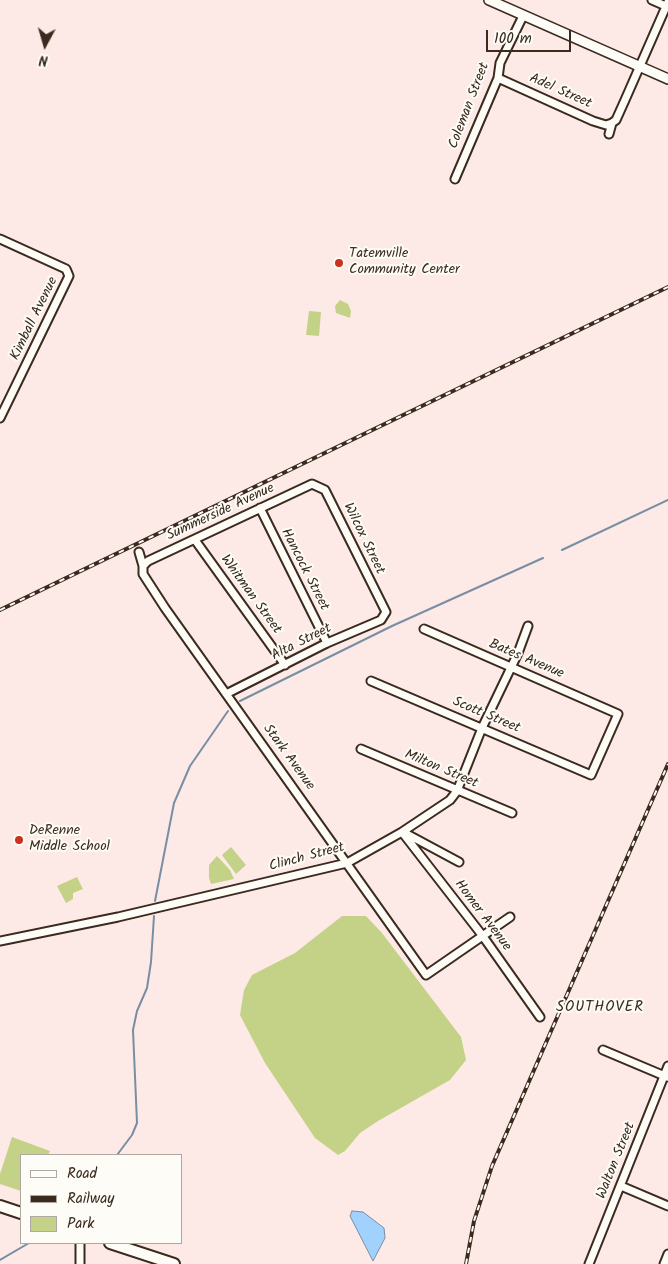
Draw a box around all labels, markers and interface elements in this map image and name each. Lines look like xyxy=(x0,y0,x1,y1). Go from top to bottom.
north arrow xyxy=(20,20,70,70)
scale bar xyxy=(488,20,573,52)
text: 100 m xyxy=(494,27,532,51)
text: N xyxy=(38,49,49,71)
street label: Coleman Street xyxy=(446,61,494,151)
street label: Adel Street xyxy=(526,71,594,113)
place label: Tatemville Community Center xyxy=(349,247,460,280)
marker: Tatemville Community Center xyxy=(333,257,345,269)
street label: Kimball Avenue xyxy=(8,275,62,363)
street label: Summerside Avenue xyxy=(165,481,277,545)
street label: Wilcox Street xyxy=(338,501,388,577)
street label: Hancock Street xyxy=(276,526,332,614)
street label: Whitman Street xyxy=(216,552,284,638)
street label: Alta Street xyxy=(269,621,335,665)
street label: Bates Avenue xyxy=(486,637,566,683)
street label: Scott Street xyxy=(450,694,522,738)
street label: Stark Avenue xyxy=(258,722,318,794)
street label: Milton Street xyxy=(402,747,480,793)
place label: DeRenne Middle School xyxy=(29,824,110,856)
marker: DeRenne Middle School xyxy=(13,834,25,846)
street label: Clinch Street xyxy=(267,840,347,876)
street label: Homer Avenue xyxy=(450,877,514,955)
district label: SOUTHOVER xyxy=(555,999,645,1017)
street label: Walton Street xyxy=(594,1120,640,1202)
legend xyxy=(20,1154,182,1244)
text: Road xyxy=(67,1162,97,1186)
text: Railway xyxy=(67,1187,114,1211)
text: Park xyxy=(67,1212,94,1236)

